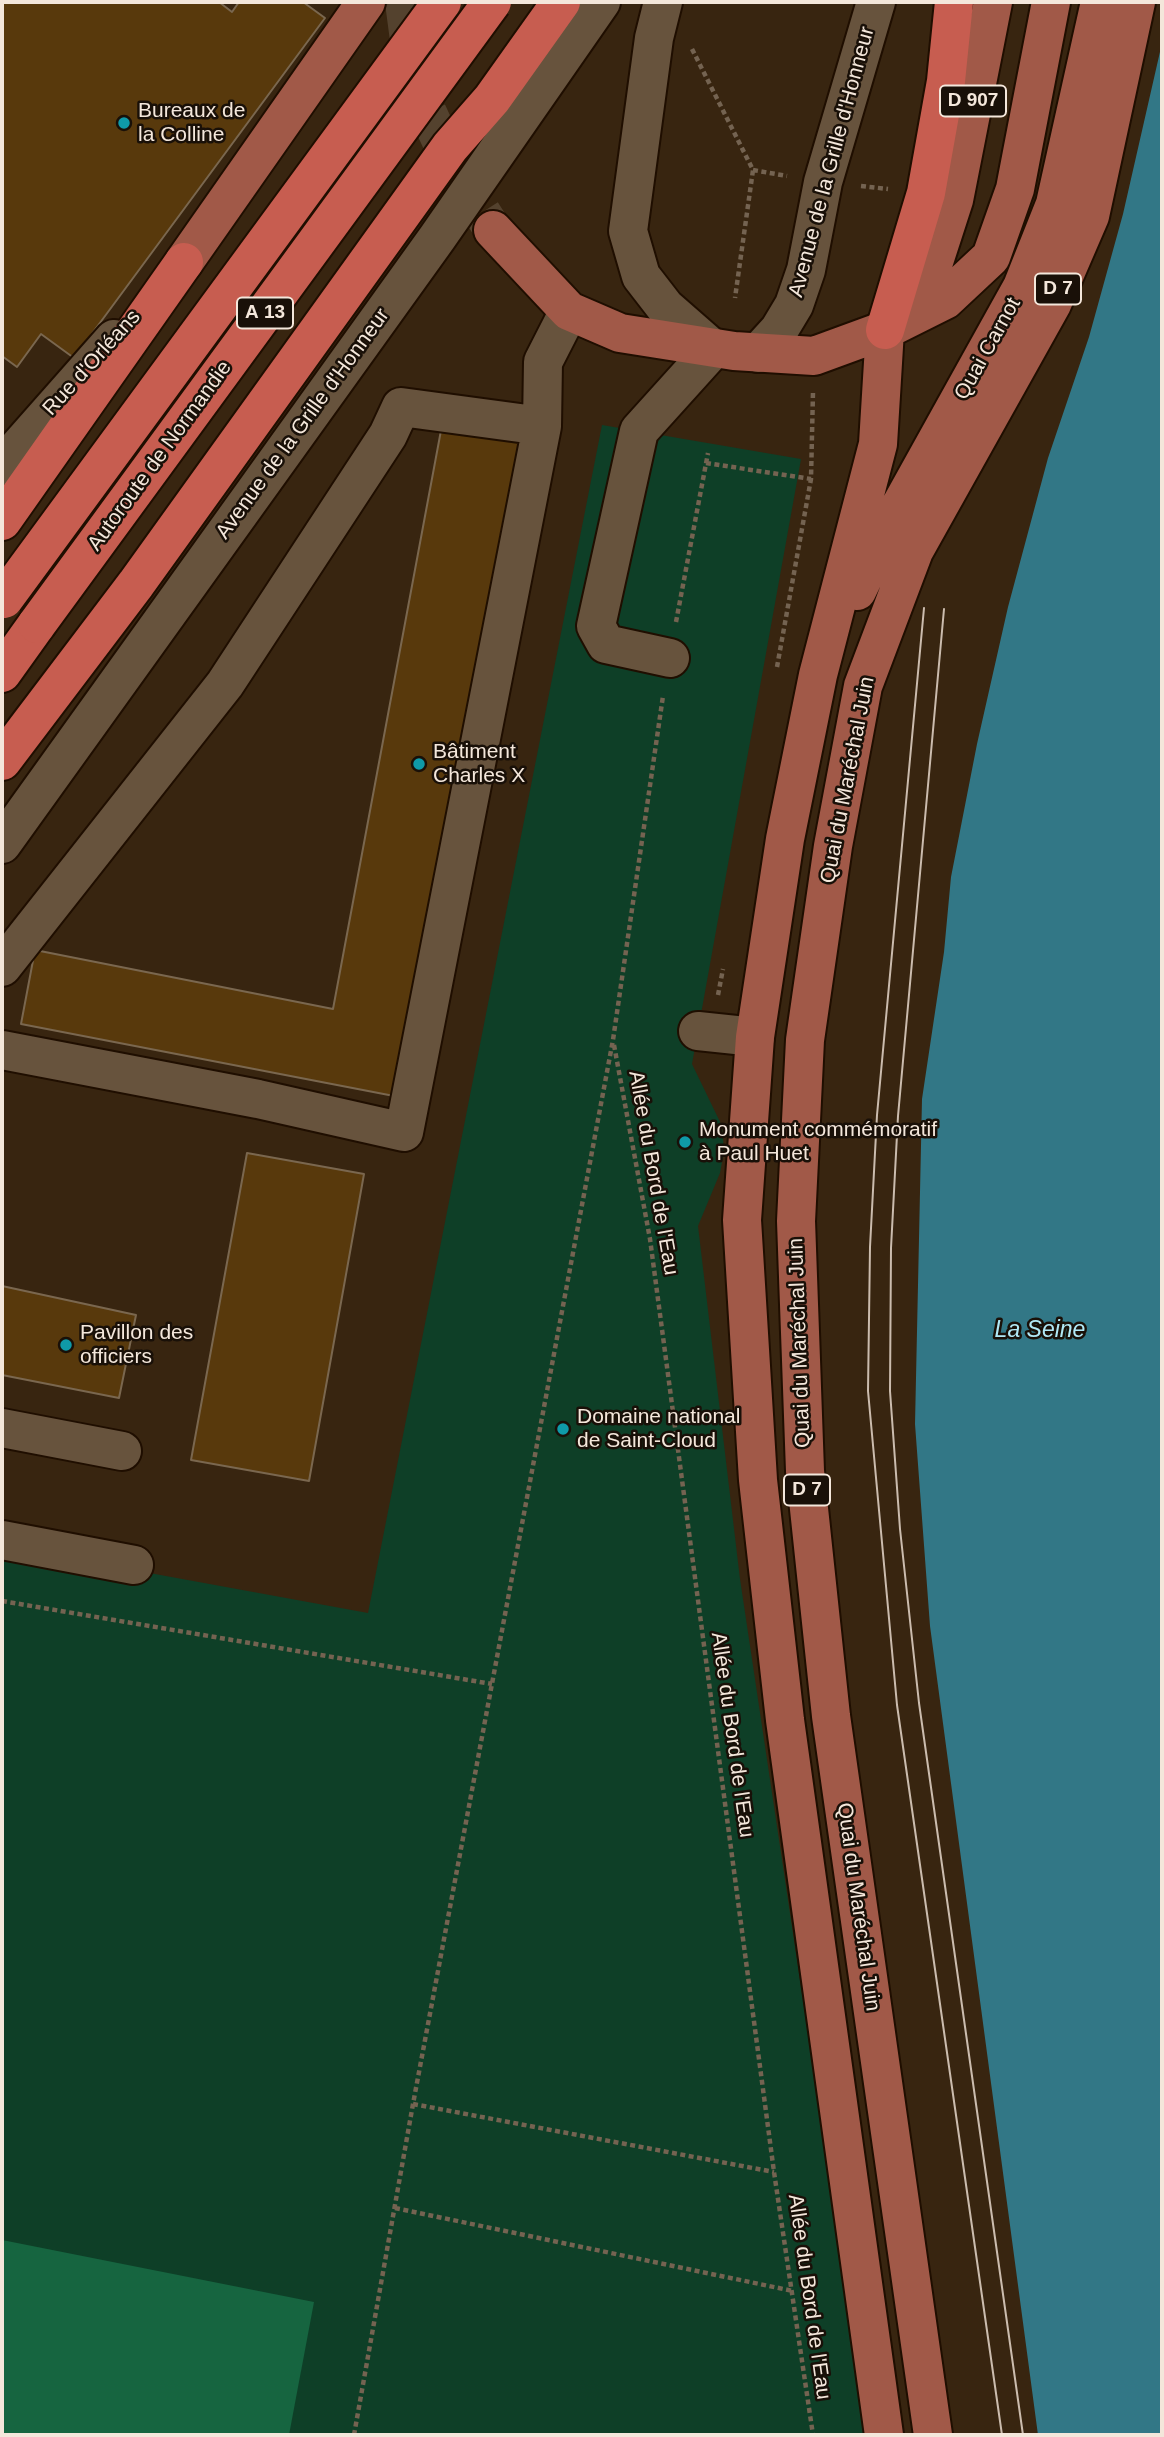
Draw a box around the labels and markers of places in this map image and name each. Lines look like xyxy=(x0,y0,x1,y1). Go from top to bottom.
place label: Bureaux de la Colline xyxy=(138,98,245,148)
marker: Bureaux de la Colline xyxy=(116,115,132,131)
place label: Bâtiment Charles X xyxy=(433,739,525,789)
marker: Bâtiment Charles X xyxy=(411,756,427,772)
place label: Monument commémoratif à Paul Huet xyxy=(699,1117,937,1167)
marker: Monument commémoratif à Paul Huet xyxy=(677,1134,693,1150)
place label: Pavillon des officiers xyxy=(80,1320,193,1370)
marker: Pavillon des officiers xyxy=(58,1337,74,1353)
place label: Domaine national de Saint-Cloud xyxy=(577,1404,740,1454)
marker: Domaine national de Saint-Cloud xyxy=(555,1421,571,1437)

